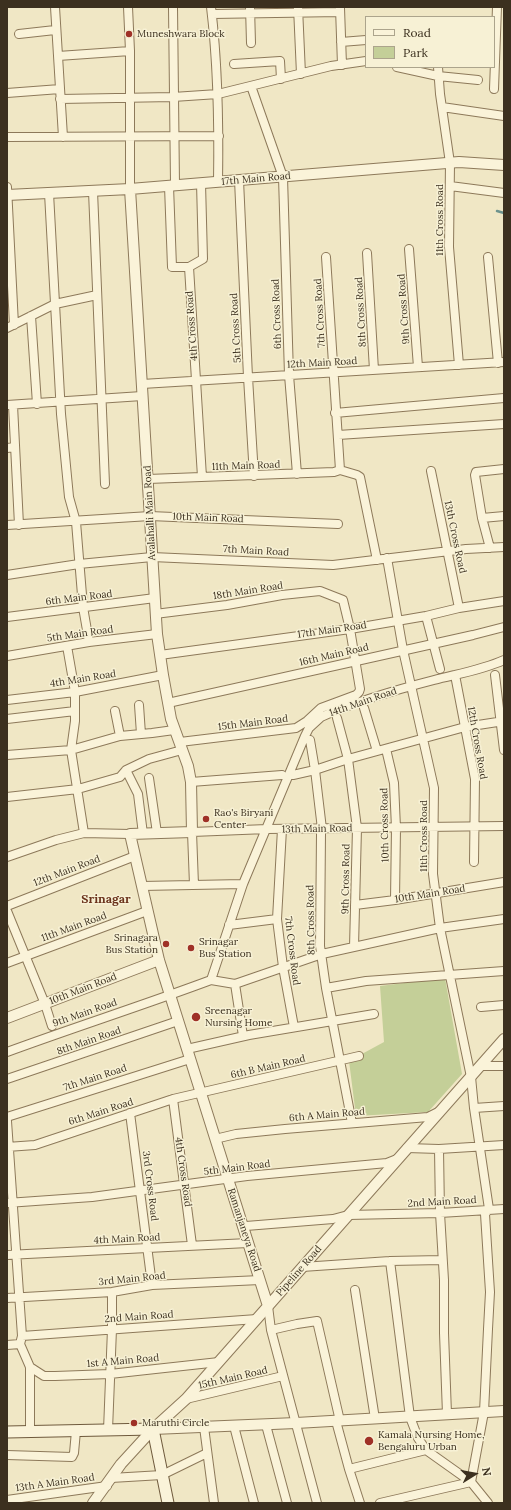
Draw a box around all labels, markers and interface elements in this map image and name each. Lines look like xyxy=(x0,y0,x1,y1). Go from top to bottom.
legend xyxy=(365,16,495,68)
text: Road xyxy=(403,25,431,40)
place label: Muneshwara Block xyxy=(137,28,225,40)
marker: Muneshwara Block xyxy=(124,29,134,39)
text: Park xyxy=(403,45,428,60)
street label: 17th Main Road xyxy=(221,170,291,188)
street label: 11th Cross Road xyxy=(434,184,446,256)
street label: 9th Cross Road xyxy=(396,273,412,345)
street label: 8th Cross Road xyxy=(353,277,369,347)
street label: 7th Cross Road xyxy=(312,278,328,348)
street label: 6th Cross Road xyxy=(270,279,284,349)
street label: 4th Cross Road xyxy=(184,291,200,361)
street label: 5th Cross Road xyxy=(228,293,244,363)
street label: 12th Main Road xyxy=(286,355,358,371)
street label: 11th Main Road xyxy=(211,459,281,473)
street label: Avalahalli Main Road xyxy=(142,465,158,561)
street label: 13th Cross Road xyxy=(441,500,469,574)
street label: 10th Main Road xyxy=(172,511,244,525)
street label: 7th Main Road xyxy=(223,543,289,559)
street label: 18th Main Road xyxy=(212,580,284,602)
street label: 6th Main Road xyxy=(45,588,113,608)
street label: 17th Main Road xyxy=(297,619,367,641)
street label: 5th Main Road xyxy=(46,623,114,645)
street label: 16th Main Road xyxy=(298,641,370,669)
street label: 4th Main Road xyxy=(49,668,117,690)
street label: 14th Main Road xyxy=(328,685,398,719)
street label: 12th Cross Road xyxy=(465,706,489,780)
street label: 15th Main Road xyxy=(217,713,289,733)
street label: 10th Cross Road xyxy=(378,788,392,862)
street label: 11th Cross Road xyxy=(418,800,430,872)
place label: Rao's Biryani Center xyxy=(214,807,273,830)
marker: Rao's Biryani Center xyxy=(201,814,211,824)
street label: 13th Main Road xyxy=(282,822,352,836)
street label: 9th Cross Road xyxy=(339,844,353,914)
street label: 12th Main Road xyxy=(32,853,102,889)
street label: 10th Main Road xyxy=(394,882,466,906)
street label: 8th Cross Road xyxy=(304,885,318,955)
district label: Srinagar xyxy=(81,893,131,907)
street label: 11th Main Road xyxy=(40,910,108,944)
street label: 7th Cross Road xyxy=(282,916,302,986)
place label: Srinagara Bus Station xyxy=(105,932,158,956)
place label: Srinagar Bus Station xyxy=(199,936,252,960)
marker: Srinagara Bus Station xyxy=(161,939,171,949)
marker: Srinagar Bus Station xyxy=(186,943,196,953)
street label: 10th Main Road xyxy=(48,971,118,1007)
street label: 9th Main Road xyxy=(51,996,119,1030)
place label: Sreenagar Nursing Home xyxy=(205,1005,272,1028)
marker: Sreenagar Nursing Home xyxy=(190,1011,202,1023)
street label: 8th Main Road xyxy=(55,1024,123,1058)
street label: 6th B Main Road xyxy=(230,1053,306,1081)
street label: 7th Main Road xyxy=(62,1062,128,1094)
street label: 6th Main Road xyxy=(67,1096,135,1128)
street label: 6th A Main Road xyxy=(289,1106,365,1124)
street label: 4th Cross Road xyxy=(172,1136,194,1208)
street label: 3rd Cross Road xyxy=(140,1150,160,1222)
street label: 5th Main Road xyxy=(203,1158,271,1178)
street label: Ramanjaneya Road xyxy=(225,1187,263,1273)
street label: 2nd Main Road xyxy=(407,1194,477,1210)
street label: 4th Main Road xyxy=(93,1231,161,1247)
street label: Pipeline Road xyxy=(274,1243,324,1299)
street label: 3rd Main Road xyxy=(98,1270,166,1288)
street label: 2nd Main Road xyxy=(104,1309,174,1325)
street label: 1st A Main Road xyxy=(86,1352,160,1370)
street label: 15th Main Road xyxy=(197,1364,269,1392)
place label: Maruthi Circle xyxy=(142,1417,209,1429)
marker: Maruthi Circle xyxy=(129,1418,139,1428)
place label: Kamala Nursing Home, Bengaluru Urban xyxy=(378,1429,485,1452)
marker: Kamala Nursing Home, Bengaluru Urban xyxy=(363,1435,375,1447)
north arrow xyxy=(455,1454,495,1494)
text: N xyxy=(479,1466,494,1477)
street label: 13th A Main Road xyxy=(15,1472,95,1494)

